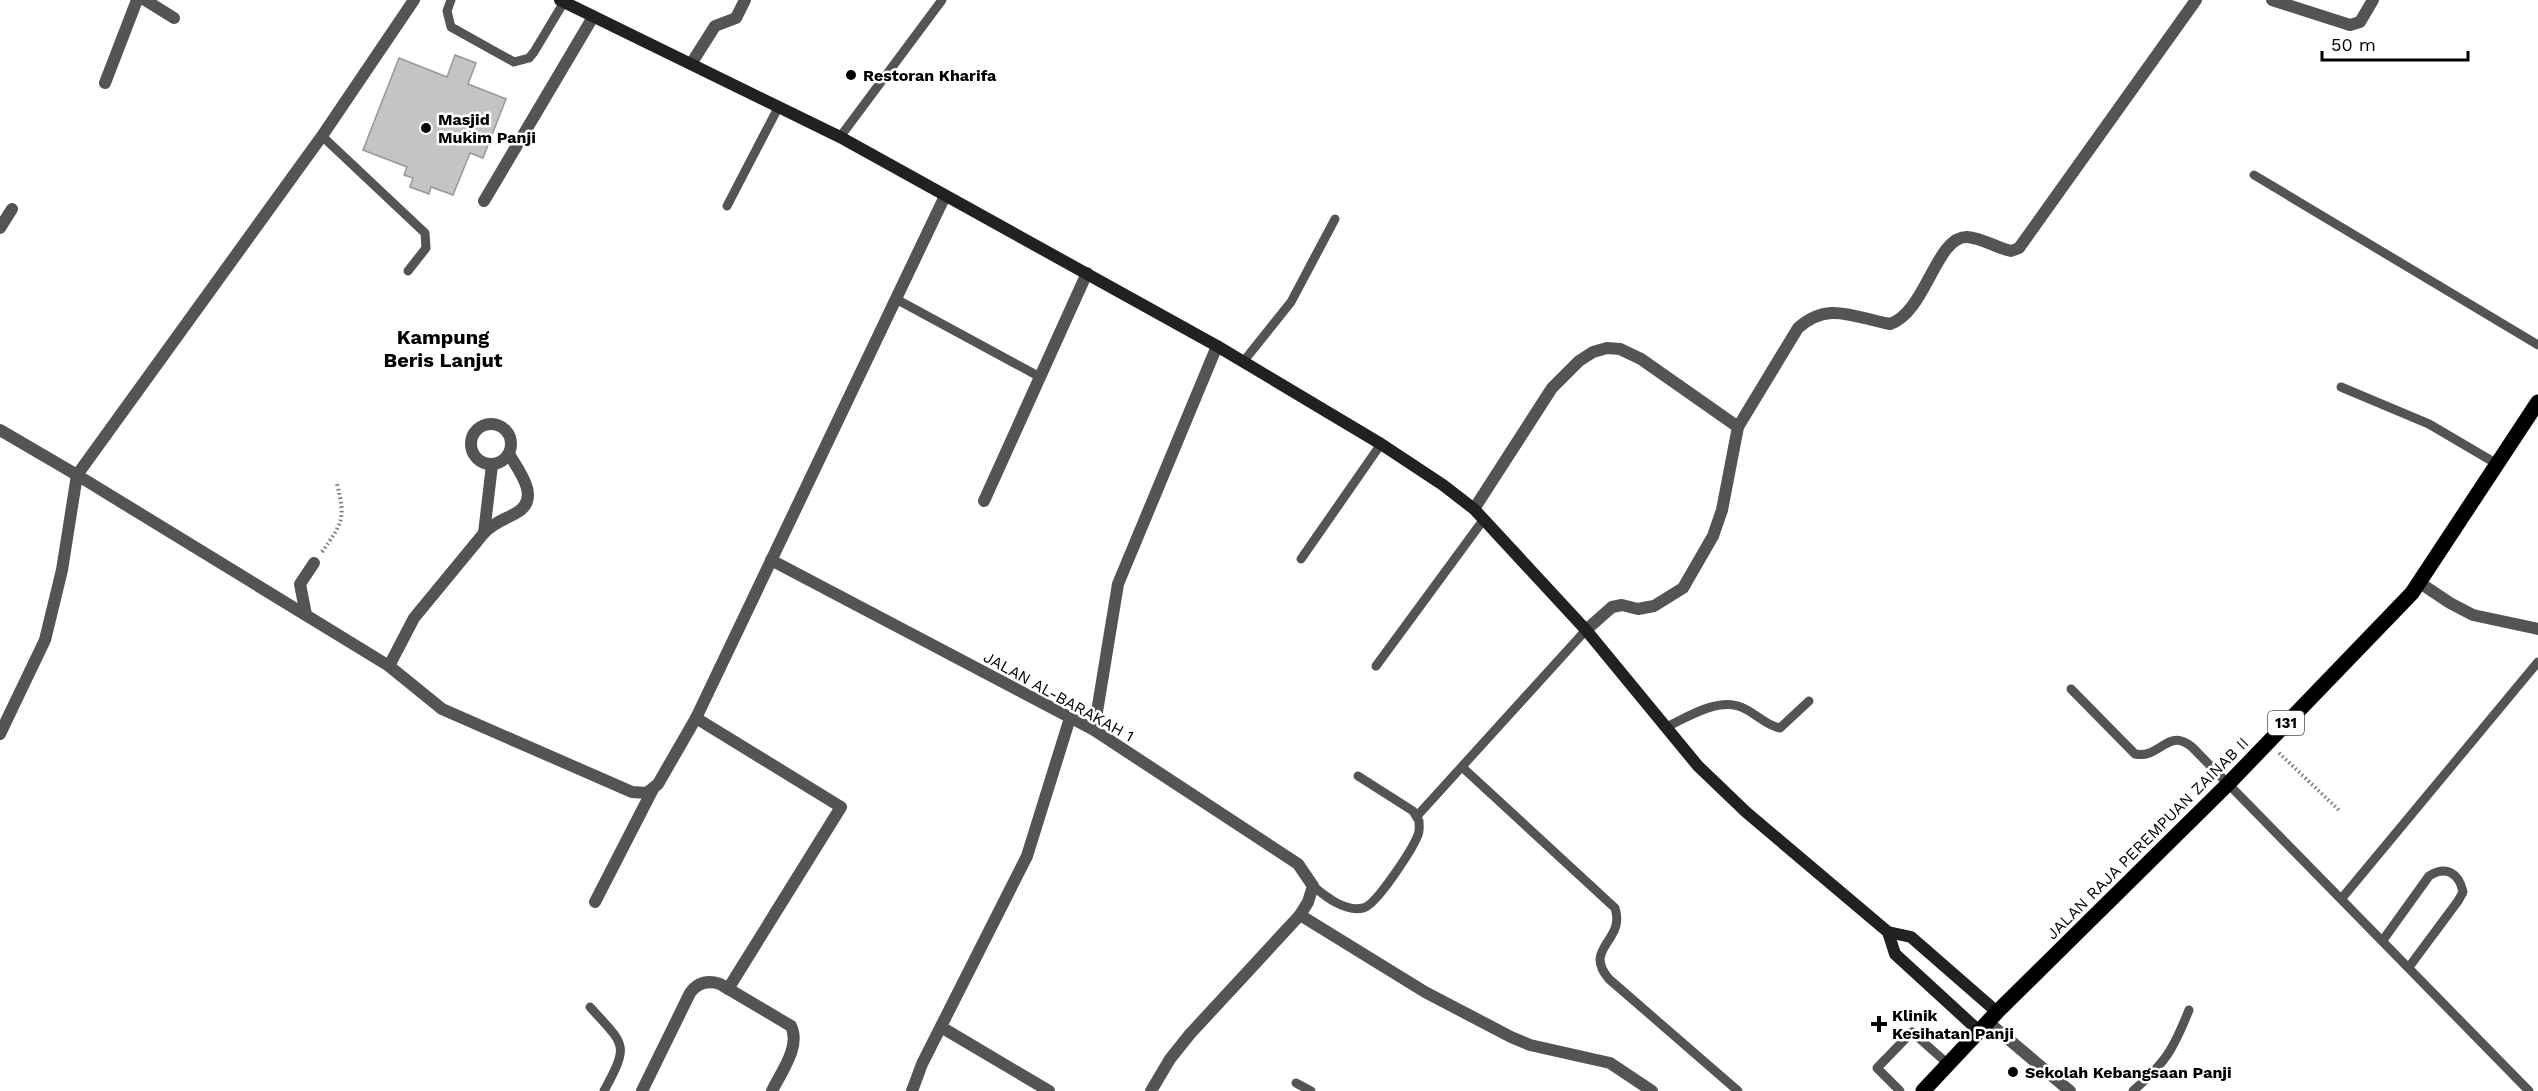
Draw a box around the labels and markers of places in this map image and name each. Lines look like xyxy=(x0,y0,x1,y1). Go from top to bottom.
place label: Restoran Kharifa xyxy=(863,66,997,85)
marker: Restoran Kharifa xyxy=(844,68,858,82)
place label: Masjid Mukim Panji xyxy=(438,110,536,147)
marker: Masjid Mukim Panji xyxy=(419,121,433,135)
place label: Klinik Kesihatan Panji xyxy=(1892,1006,2014,1043)
marker: Klinik Kesihatan Panji xyxy=(1870,1015,1888,1033)
place label: Sekolah Kebangsaan Panji xyxy=(2025,1063,2232,1082)
marker: Sekolah Kebangsaan Panji xyxy=(2006,1065,2020,1079)

